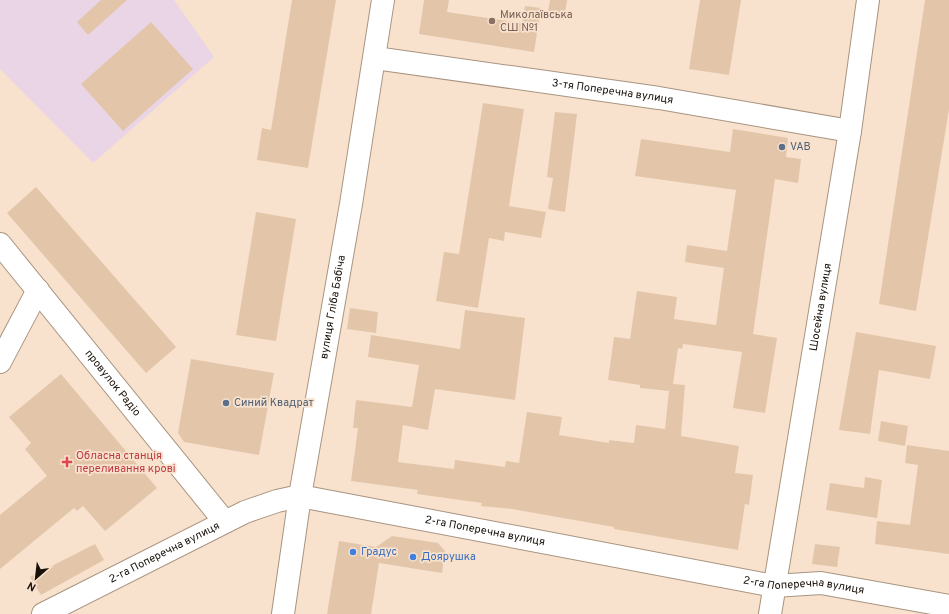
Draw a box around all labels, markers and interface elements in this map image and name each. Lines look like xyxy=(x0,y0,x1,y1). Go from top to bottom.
place label: Миколаївська СШ №1 xyxy=(500,8,573,35)
marker: Миколаївська СШ №1 xyxy=(487,16,497,26)
street label: 3-тя Поперечна вулиця xyxy=(551,76,674,107)
place label: VAB xyxy=(790,140,811,154)
marker: VAB xyxy=(777,142,787,152)
street label: вулиця Гліба Бабіча xyxy=(317,254,349,360)
street label: Шосейна вулиця xyxy=(807,262,835,352)
street label: провулок Радіо xyxy=(82,347,144,419)
place label: Синий Квадрат xyxy=(234,396,314,410)
marker: Синий Квадрат xyxy=(221,398,231,408)
place label: Обласна станція переливання крові xyxy=(76,449,176,476)
marker: Обласна станція переливання крові xyxy=(61,456,73,468)
street label: 2-га Поперечна вулиця xyxy=(424,513,546,549)
street label: 2-га Поперечна вулиця xyxy=(107,519,222,586)
place label: Градус xyxy=(361,545,397,559)
marker: Градус xyxy=(348,547,358,557)
place label: Доярушка xyxy=(421,550,476,564)
marker: Доярушка xyxy=(408,552,418,562)
north arrow xyxy=(16,558,56,598)
street label: 2-га Поперечна вулиця xyxy=(742,573,865,598)
text: N xyxy=(25,578,39,594)

